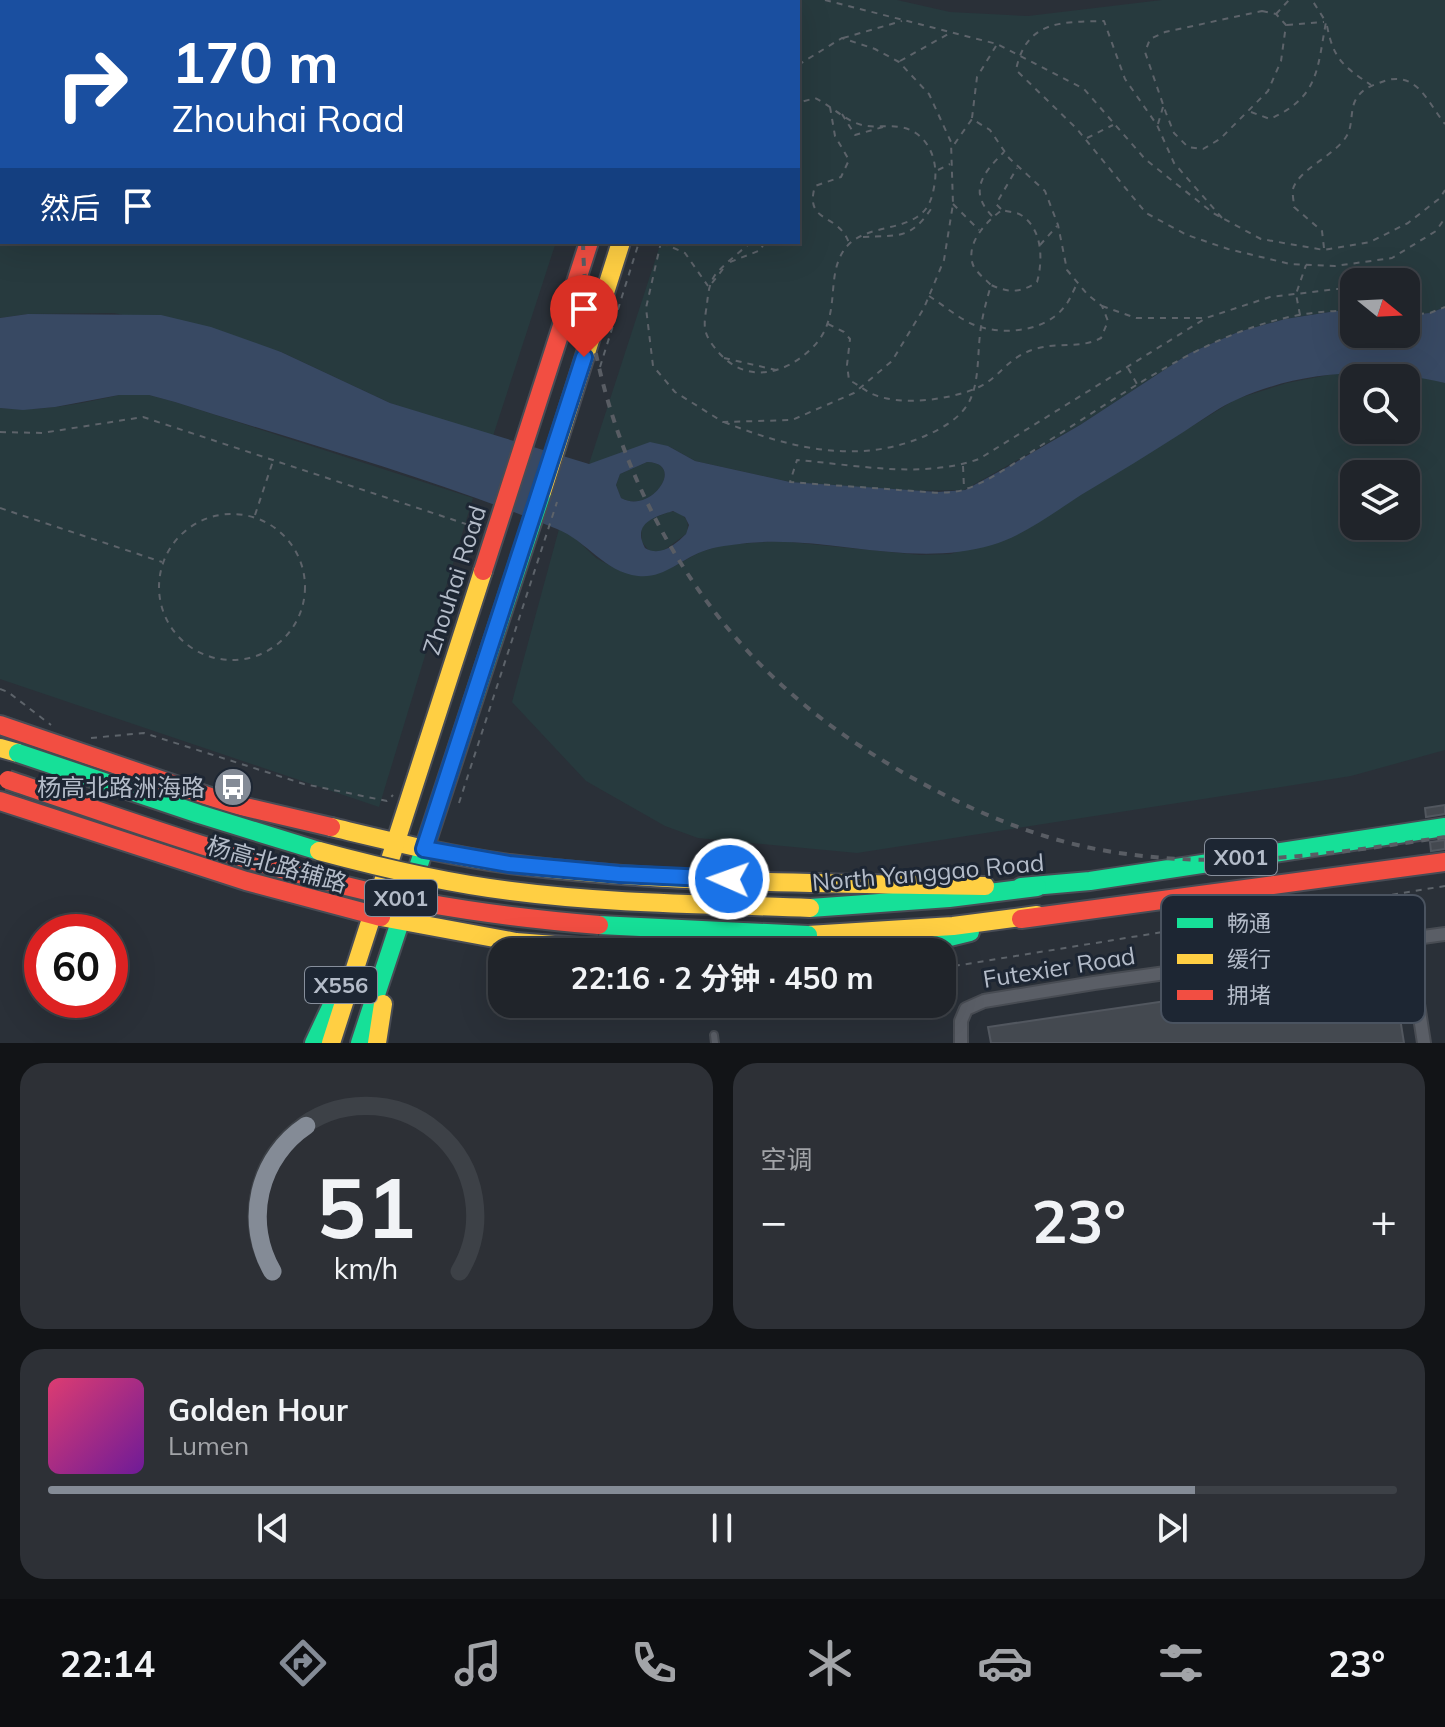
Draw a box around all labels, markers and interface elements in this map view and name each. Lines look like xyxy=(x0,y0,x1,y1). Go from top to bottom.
text: 170 m xyxy=(172,27,339,97)
icon: right xyxy=(40,32,144,136)
text: Zhouhai Road xyxy=(172,96,405,141)
icon: arrive xyxy=(116,184,160,228)
text: 然后 xyxy=(40,189,100,227)
north arrow xyxy=(1340,268,1420,348)
map controls xyxy=(1340,268,1420,540)
pin xyxy=(550,275,618,357)
icon: arrive xyxy=(562,287,606,331)
button: search xyxy=(1340,364,1420,444)
button: layers xyxy=(1340,460,1420,540)
street label: Zhouhai Road xyxy=(416,502,492,658)
bus stop icon: 杨高北路洲海路 xyxy=(212,766,254,808)
place label: 杨高北路洲海路 xyxy=(37,772,205,802)
street label: 杨高北路辅路 xyxy=(204,830,350,898)
position arrow xyxy=(687,837,771,921)
road number: X001 xyxy=(1205,839,1277,875)
street label: North Yanggao Road xyxy=(811,847,1045,897)
road number: X001 xyxy=(365,880,437,916)
legend xyxy=(1161,895,1425,1023)
text: 畅通 xyxy=(1227,909,1271,937)
speed limit sign: 60 xyxy=(24,914,128,1018)
street label: Futexier Road xyxy=(981,940,1137,994)
text: 缓行 xyxy=(1227,945,1271,973)
text: 22:16 · 2 分钟 · 450 m xyxy=(571,959,873,997)
road number: X556 xyxy=(305,967,377,1003)
text: 拥堵 xyxy=(1227,981,1271,1009)
text: 空调 xyxy=(761,1143,813,1176)
text: 51 xyxy=(316,1154,416,1259)
text: 23° xyxy=(1031,1183,1126,1258)
text: − xyxy=(761,1193,787,1248)
text: + xyxy=(1371,1193,1397,1248)
text: km/h xyxy=(334,1250,399,1286)
text: Golden Hour xyxy=(168,1391,348,1429)
text: Lumen xyxy=(168,1429,249,1462)
icon: previous xyxy=(251,1506,295,1550)
icon: pause xyxy=(700,1506,744,1550)
icon: next xyxy=(1150,1506,1194,1550)
icon: directions xyxy=(275,1635,331,1691)
icon: music xyxy=(450,1635,506,1691)
icon: phone xyxy=(626,1635,682,1691)
icon: climate xyxy=(802,1635,858,1691)
icon: car xyxy=(977,1635,1033,1691)
icon: filters xyxy=(1153,1635,1209,1691)
text: 22:14 xyxy=(60,1641,155,1686)
text: 23° xyxy=(1328,1641,1385,1686)

